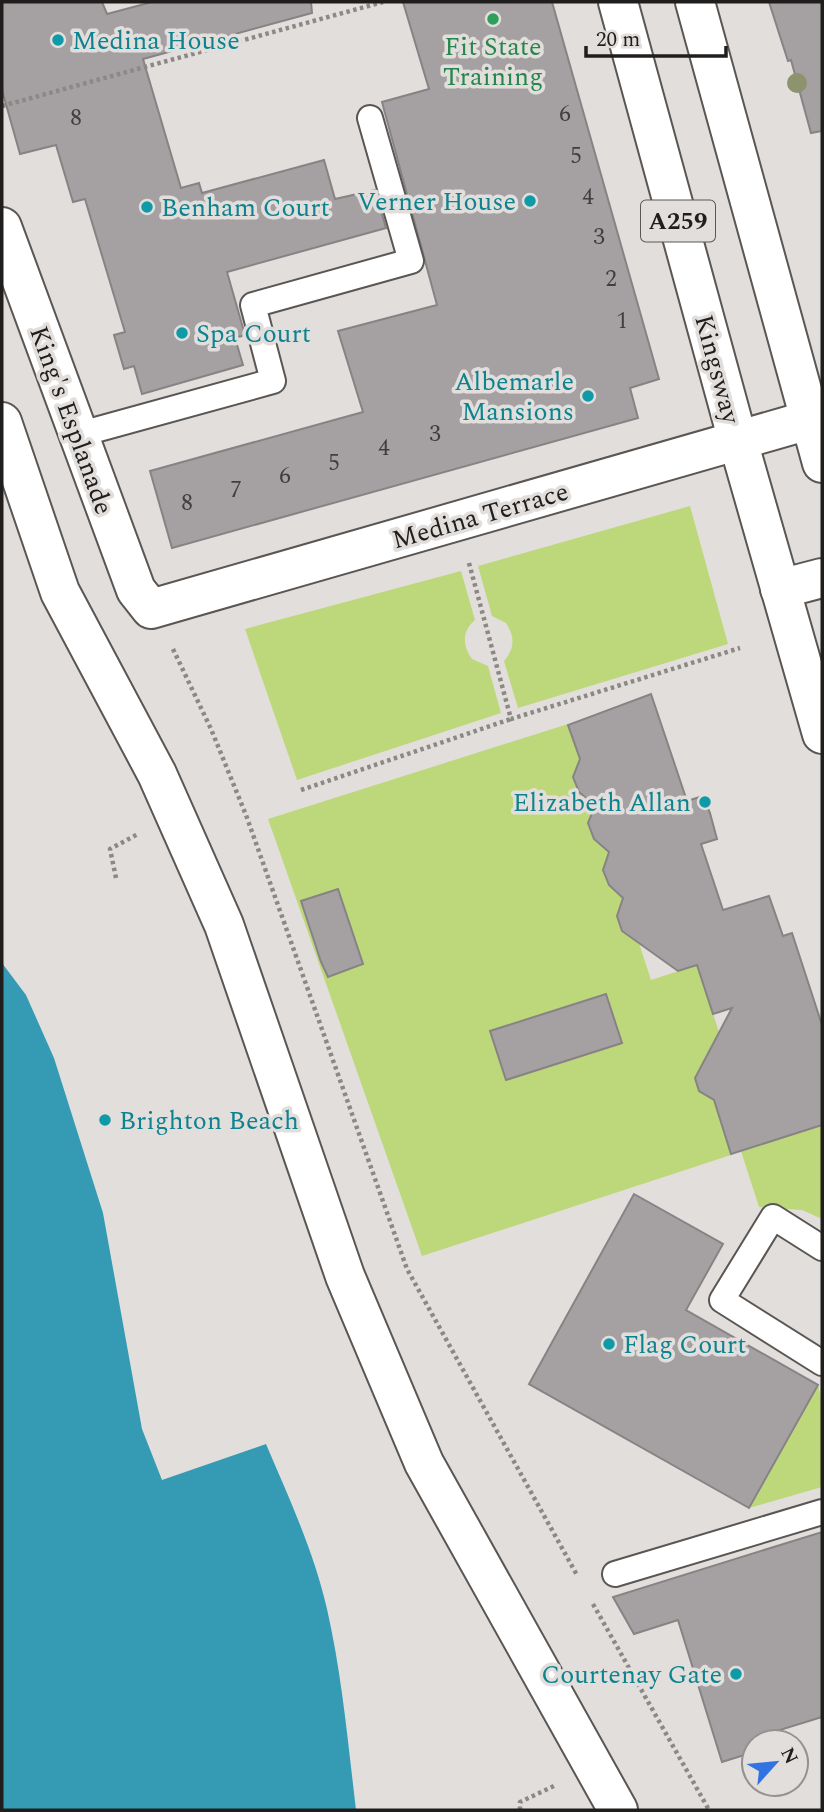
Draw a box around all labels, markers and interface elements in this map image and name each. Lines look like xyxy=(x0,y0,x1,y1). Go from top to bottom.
marker: Fit State Training xyxy=(485,11,501,27)
scale bar xyxy=(586,14,726,58)
place label: Medina House xyxy=(72,21,240,61)
text: 20 m xyxy=(596,24,640,56)
place label: Fit State Training xyxy=(443,27,543,97)
marker: Medina House xyxy=(50,32,66,48)
house number: 6 xyxy=(559,97,571,132)
house number: 8 xyxy=(70,101,82,136)
house number: 5 xyxy=(570,139,582,174)
house number: 4 xyxy=(582,180,594,215)
place label: Verner House xyxy=(357,182,516,222)
place label: Benham Court xyxy=(161,188,330,228)
marker: Verner House xyxy=(522,193,538,209)
marker: Benham Court xyxy=(139,199,155,215)
road number: A259 xyxy=(641,201,715,242)
house number: 3 xyxy=(593,220,605,255)
house number: 2 xyxy=(605,262,617,297)
house number: 1 xyxy=(616,304,628,339)
street label: Kingsway xyxy=(683,310,751,430)
place label: Spa Court xyxy=(196,314,311,354)
street label: King's Esplanade xyxy=(18,320,124,520)
marker: Spa Court xyxy=(174,325,190,341)
place label: Albemarle Mansions xyxy=(454,362,574,432)
marker: Albemarle Mansions xyxy=(580,388,596,404)
house number: 3 xyxy=(429,417,441,452)
house number: 4 xyxy=(378,431,390,466)
house number: 5 xyxy=(328,446,340,481)
house number: 6 xyxy=(279,459,291,494)
street label: Medina Terrace xyxy=(387,472,573,560)
house number: 7 xyxy=(230,473,242,508)
house number: 8 xyxy=(181,486,193,521)
place label: Elizabeth Allan xyxy=(513,783,691,823)
marker: Elizabeth Allan xyxy=(697,794,713,810)
place label: Brighton Beach xyxy=(119,1101,299,1141)
marker: Brighton Beach xyxy=(97,1112,113,1128)
place label: Flag Court xyxy=(623,1325,746,1365)
marker: Flag Court xyxy=(601,1336,617,1352)
place label: Courtenay Gate xyxy=(541,1655,722,1695)
marker: Courtenay Gate xyxy=(728,1666,744,1682)
north arrow xyxy=(740,1728,810,1798)
text: N xyxy=(772,1742,805,1769)

